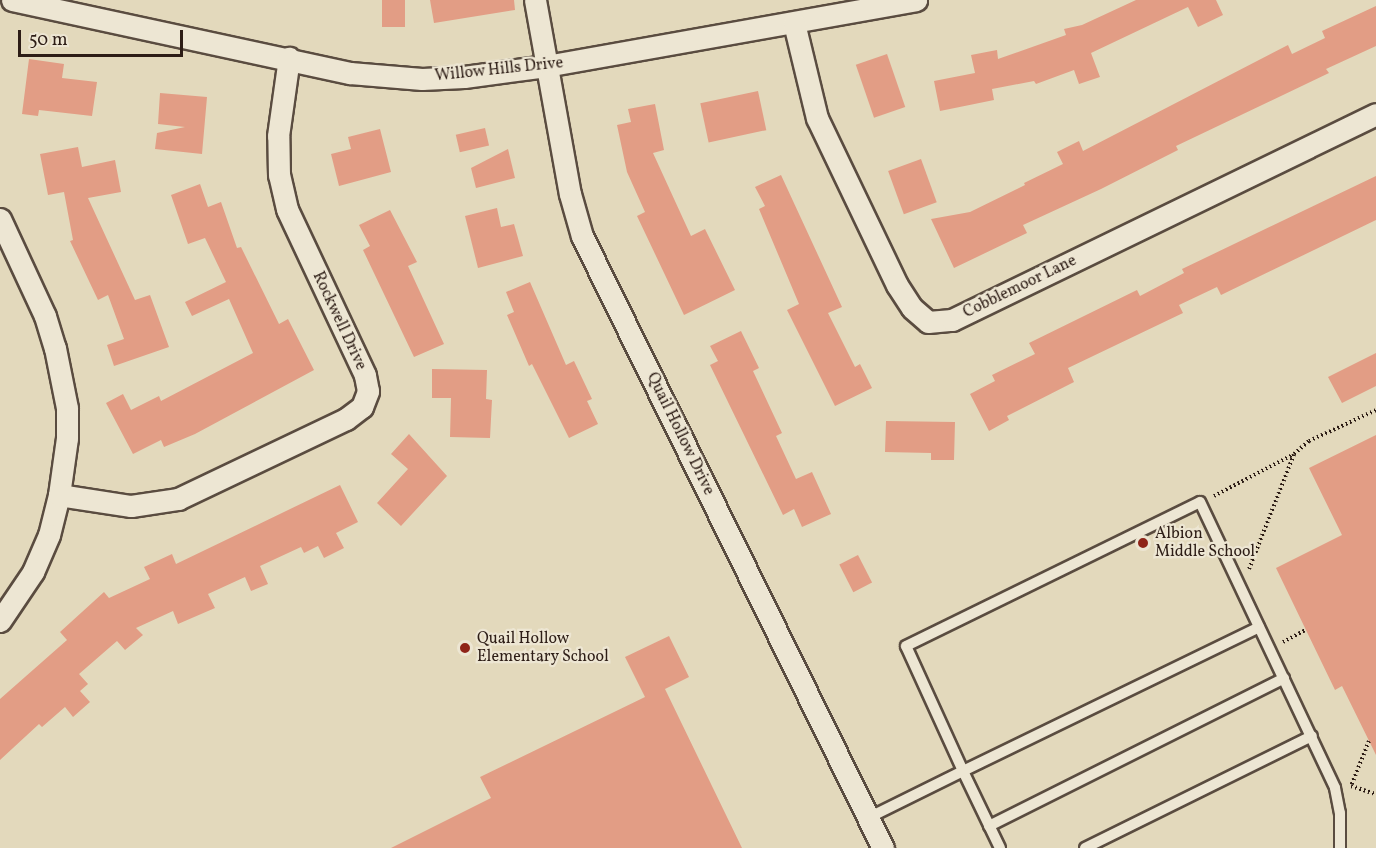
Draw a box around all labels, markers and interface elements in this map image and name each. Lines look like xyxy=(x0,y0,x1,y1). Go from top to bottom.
scale bar xyxy=(21,18,186,56)
text: 50 m xyxy=(29,28,68,53)
street label: Willow Hills Drive xyxy=(434,54,564,86)
street label: Cobblemoor Lane xyxy=(960,251,1080,323)
street label: Rockwell Drive xyxy=(308,269,370,373)
street label: Quail Hollow Drive xyxy=(642,369,718,499)
place label: Albion Middle School xyxy=(1155,524,1255,562)
marker: Albion Middle School xyxy=(1136,536,1150,550)
place label: Quail Hollow Elementary School xyxy=(477,629,609,667)
marker: Quail Hollow Elementary School xyxy=(458,641,472,655)

